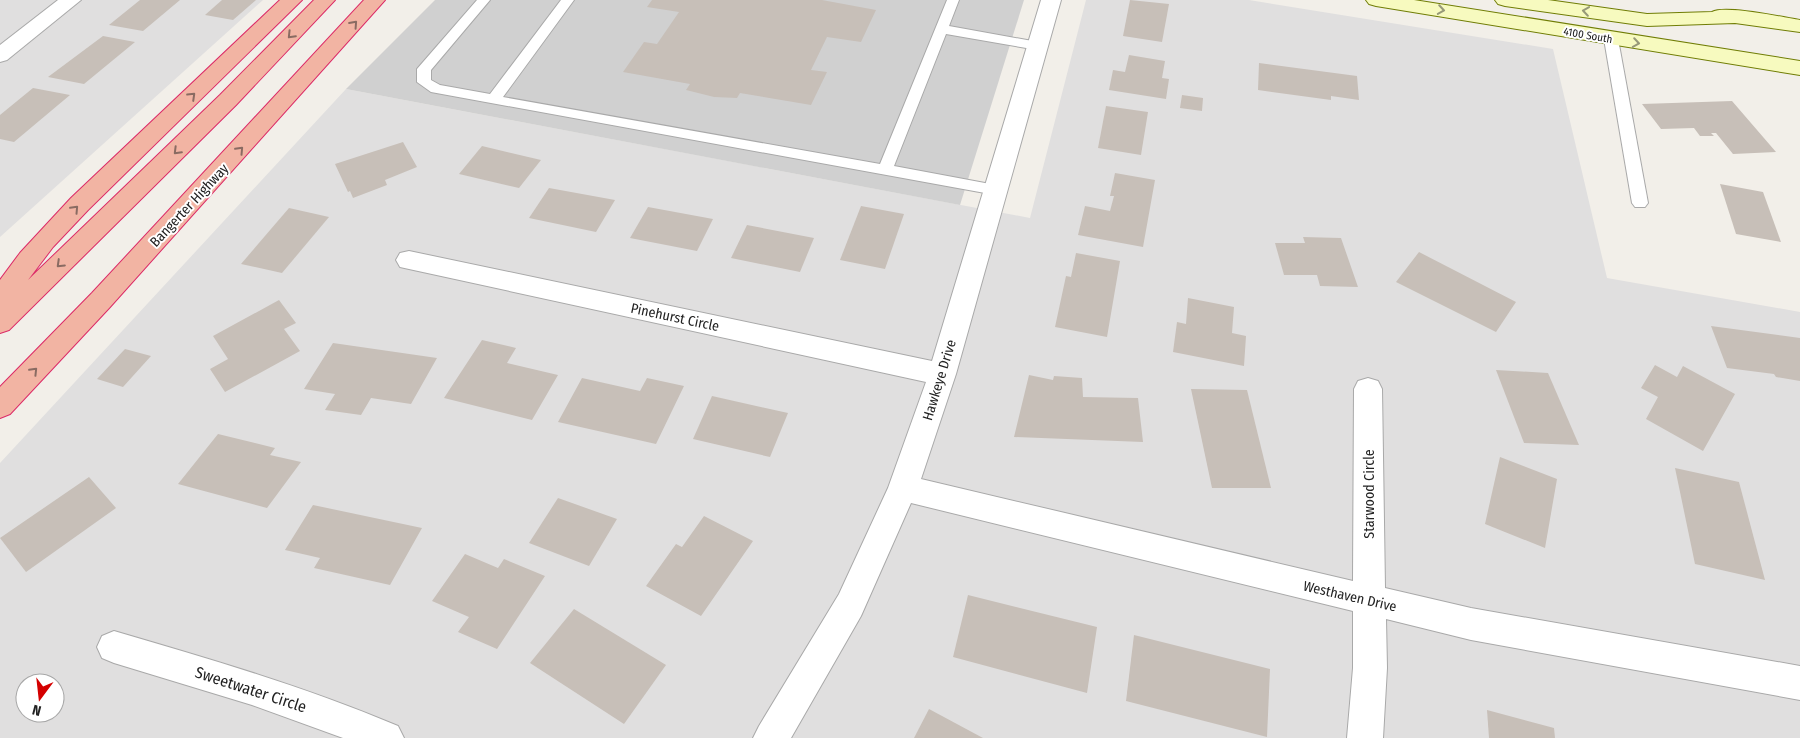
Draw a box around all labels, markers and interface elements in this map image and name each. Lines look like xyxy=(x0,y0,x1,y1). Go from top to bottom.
one-way arrow xyxy=(1437,5,1446,15)
one-way arrow xyxy=(1581,7,1590,17)
one-way arrow xyxy=(348,21,357,30)
street label: 4100 South xyxy=(1562,25,1613,46)
one-way arrow xyxy=(288,29,297,38)
one-way arrow xyxy=(1632,37,1640,48)
one-way arrow xyxy=(186,93,195,102)
one-way arrow xyxy=(173,145,182,154)
one-way arrow xyxy=(234,146,243,155)
street label: Bangerter Highway xyxy=(147,160,233,250)
one-way arrow xyxy=(69,205,78,214)
one-way arrow xyxy=(57,258,66,267)
street label: Pinehurst Circle xyxy=(629,300,721,335)
street label: Hawkeye Drive xyxy=(919,338,960,423)
one-way arrow xyxy=(28,368,37,377)
street label: Starwood Circle xyxy=(1361,449,1378,539)
street label: Westhaven Drive xyxy=(1302,577,1398,615)
street label: Sweetwater Circle xyxy=(193,663,309,716)
north arrow xyxy=(15,673,65,723)
text: N xyxy=(31,701,43,719)

